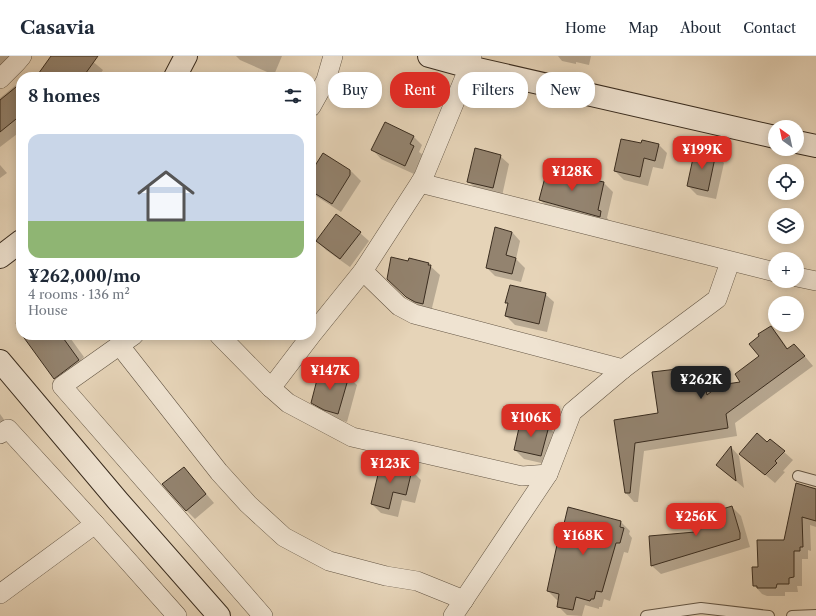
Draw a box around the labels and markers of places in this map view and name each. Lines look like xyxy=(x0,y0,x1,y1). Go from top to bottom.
pin: ¥199K xyxy=(674,136,730,170)
pin: ¥128K xyxy=(544,158,600,192)
pin: ¥147K xyxy=(302,357,358,391)
pin: ¥262K xyxy=(673,366,729,400)
pin: ¥106K xyxy=(503,404,559,438)
pin: ¥123K xyxy=(362,450,418,484)
pin: ¥256K xyxy=(668,503,724,537)
pin: ¥168K xyxy=(555,522,611,556)

